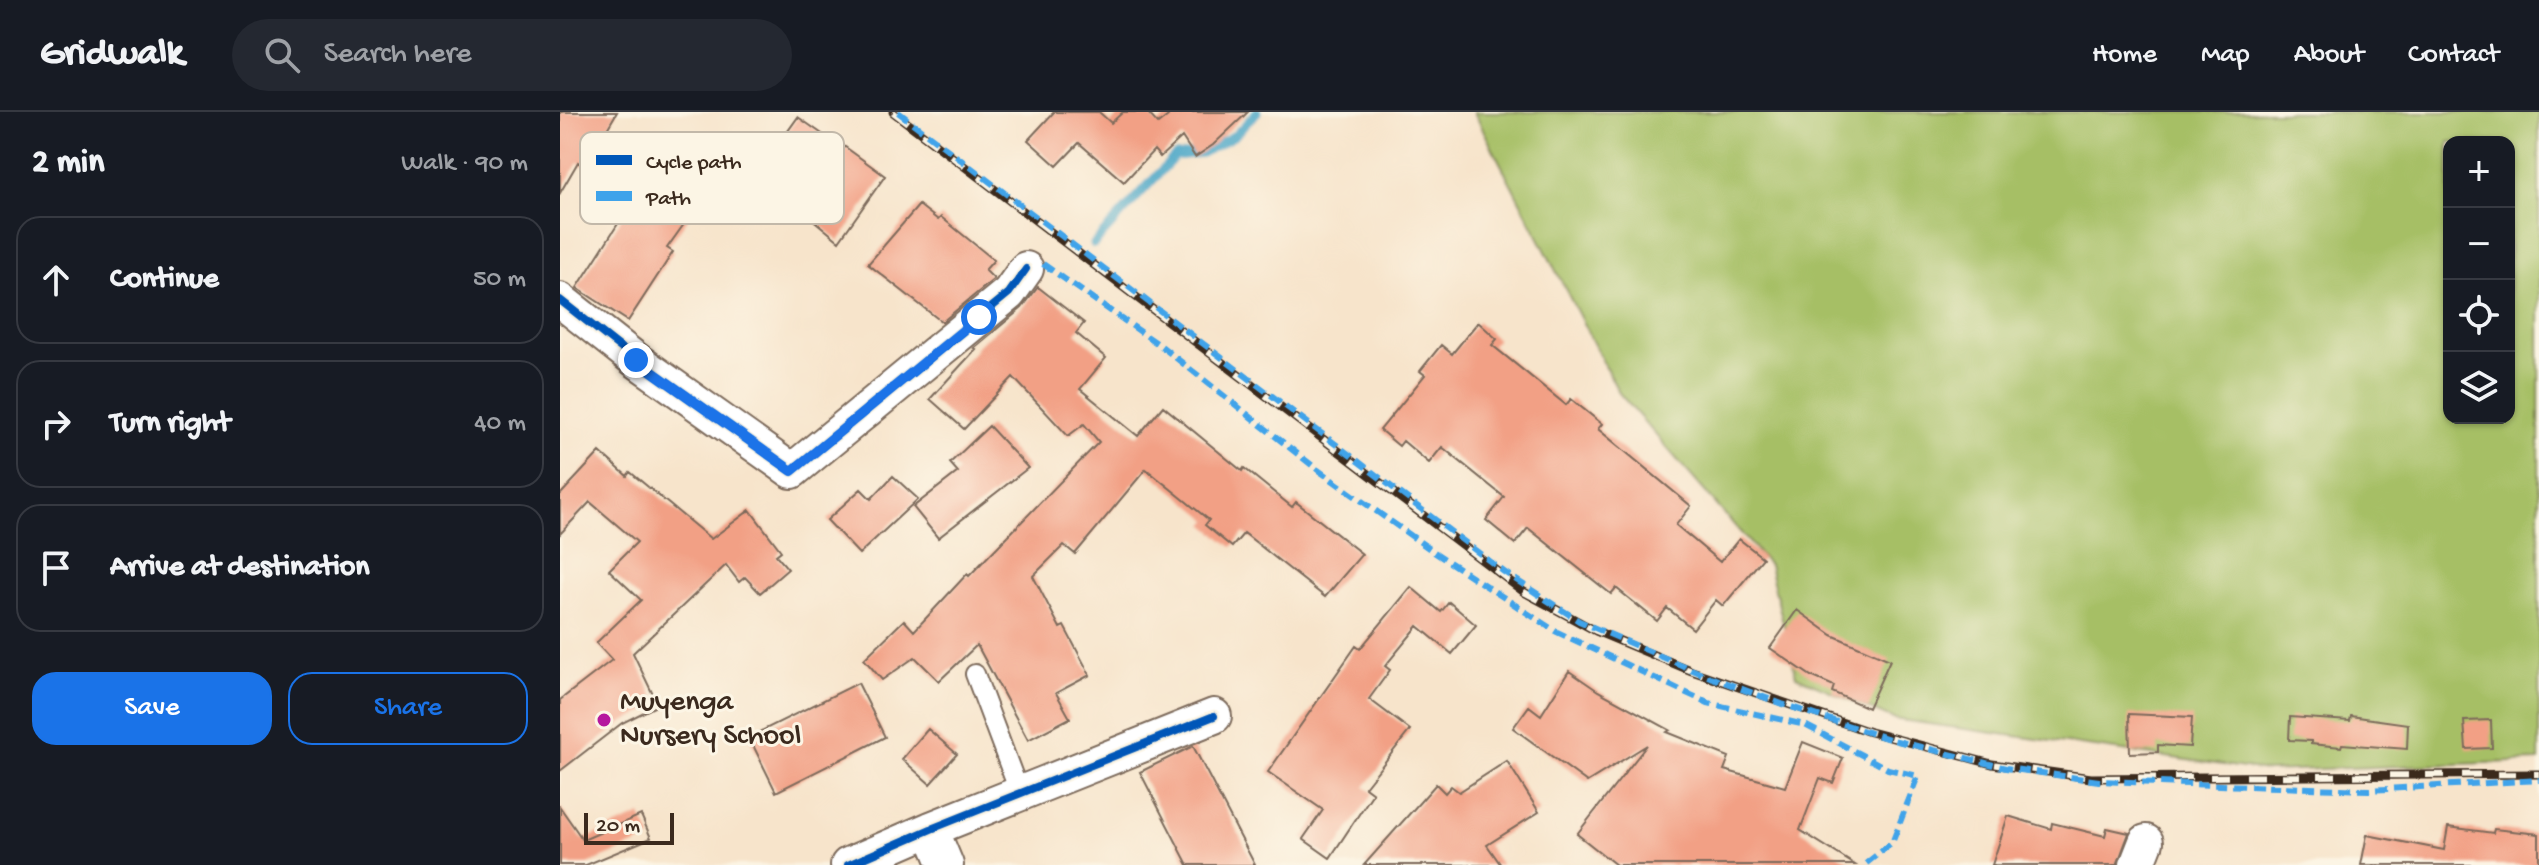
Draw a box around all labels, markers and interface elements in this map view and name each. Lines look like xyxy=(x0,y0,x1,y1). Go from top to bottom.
search box xyxy=(232,19,792,91)
text: Gridwalk xyxy=(40,33,184,77)
icon: search xyxy=(260,33,304,77)
text: Search here xyxy=(324,38,472,73)
text: Home xyxy=(2092,39,2157,72)
text: Map xyxy=(2201,39,2250,72)
text: About xyxy=(2294,39,2364,72)
text: Contact xyxy=(2408,39,2499,72)
legend xyxy=(580,132,844,224)
map controls xyxy=(2443,136,2515,424)
button: + xyxy=(2443,136,2515,208)
text: 2 min xyxy=(32,144,104,184)
text: Walk · 90 m xyxy=(401,149,528,180)
text: Cycle path xyxy=(646,151,742,177)
text: Path xyxy=(645,187,691,213)
button: − xyxy=(2443,208,2515,280)
icon: ahead xyxy=(34,258,78,302)
text: Continue xyxy=(110,263,219,298)
text: 50 m xyxy=(473,265,526,296)
button: locate xyxy=(2443,280,2515,352)
route start xyxy=(961,299,997,335)
route end xyxy=(618,342,654,378)
button: layers xyxy=(2443,352,2515,424)
icon: right xyxy=(34,402,78,446)
text: Turn right xyxy=(110,407,230,442)
text: 40 m xyxy=(474,409,526,440)
icon: arrive xyxy=(34,546,78,590)
text: Arrive at destination xyxy=(110,551,370,586)
button: Save xyxy=(32,672,272,745)
button: Share xyxy=(288,672,528,745)
place label: Muyenga Nursery School xyxy=(620,686,801,755)
marker: Muyenga Nursery School xyxy=(595,711,613,729)
scale bar xyxy=(584,809,674,845)
text: 20 m xyxy=(596,814,640,840)

